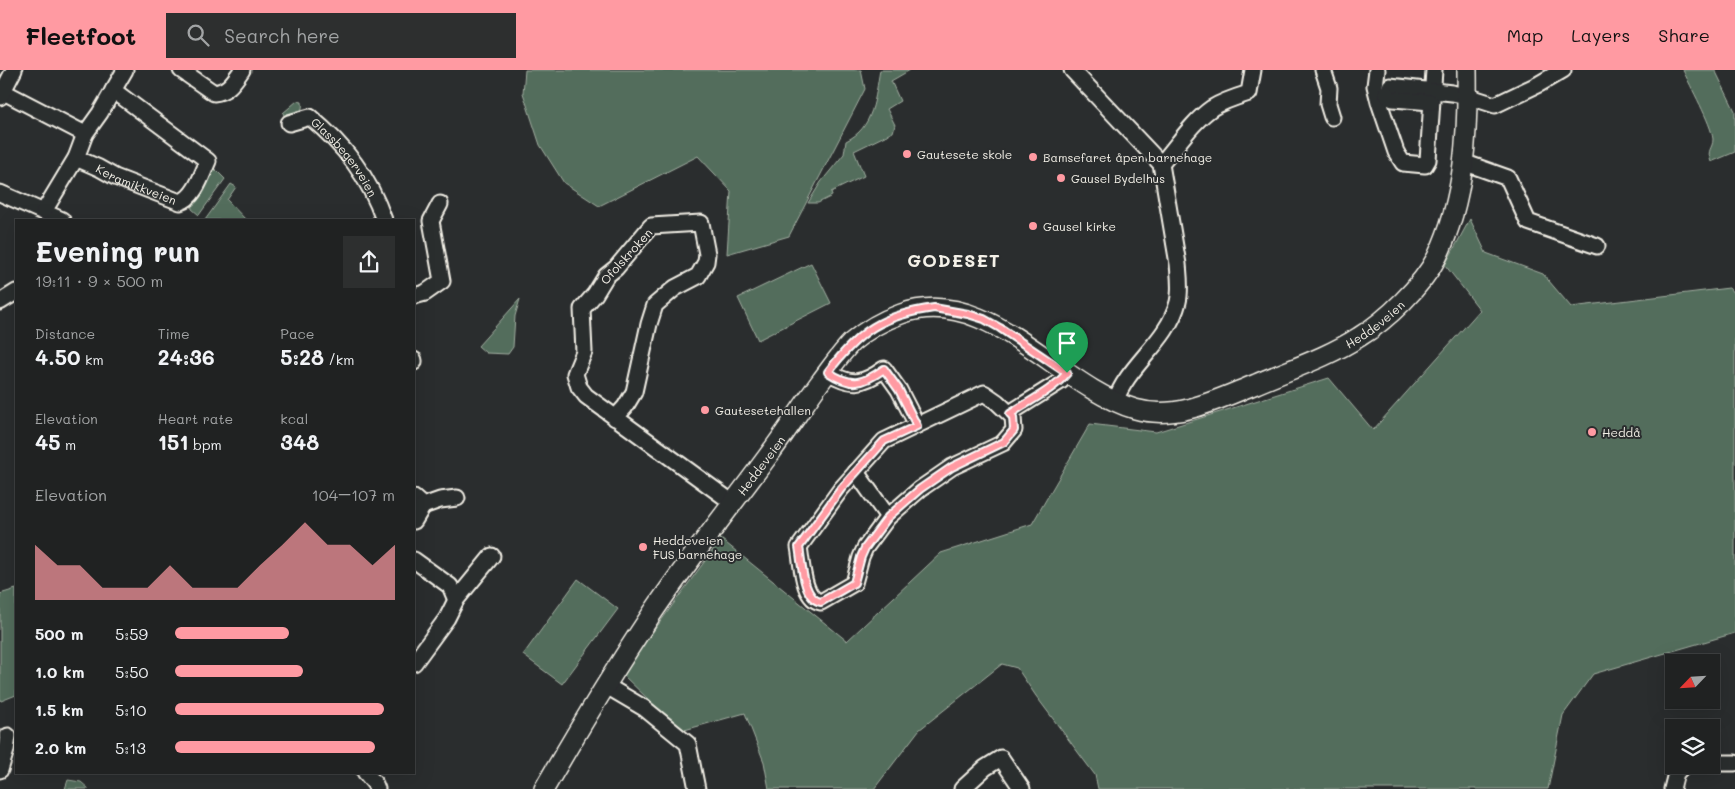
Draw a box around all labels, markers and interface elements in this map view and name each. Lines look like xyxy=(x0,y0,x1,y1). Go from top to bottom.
search box xyxy=(166,13,516,58)
text: Fleetfoot xyxy=(25,20,136,51)
icon: search xyxy=(184,21,212,49)
text: Search here xyxy=(224,23,340,48)
text: Map xyxy=(1507,23,1543,47)
text: Layers xyxy=(1571,23,1630,47)
text: Share xyxy=(1658,23,1710,47)
street label: Glassbegerveien xyxy=(308,114,381,199)
place label: Gautesete skole xyxy=(917,146,1012,162)
marker: Gautesete skole xyxy=(901,148,913,160)
place label: Bamsefaret åpen barnehage xyxy=(1043,149,1212,165)
marker: Bamsefaret åpen barnehage xyxy=(1027,151,1039,163)
street label: Keramikkveien xyxy=(93,160,179,208)
place label: Gausel Bydelhus xyxy=(1071,170,1165,186)
marker: Gausel Bydelhus xyxy=(1055,172,1067,184)
place label: Gausel kirke xyxy=(1043,218,1116,234)
marker: Gausel kirke xyxy=(1027,220,1039,232)
street label: Ofolskroken xyxy=(597,225,655,287)
text: Evening run xyxy=(35,233,200,269)
button: share xyxy=(343,236,395,288)
district label: GODESET xyxy=(907,248,1001,272)
text: 19:11 · 9 × 500 m xyxy=(35,270,163,291)
street label: Heddeveien xyxy=(1342,297,1408,352)
pin xyxy=(1046,322,1088,373)
text: Distance xyxy=(35,324,95,343)
text: Time xyxy=(158,324,190,343)
text: Pace xyxy=(280,324,315,343)
icon: arrive xyxy=(1053,329,1081,357)
text: 4.50 xyxy=(35,343,81,370)
text: 24:36 xyxy=(158,343,215,370)
text: 5:28 xyxy=(280,343,324,370)
text: km xyxy=(81,350,104,369)
text: /km xyxy=(324,350,354,369)
place label: Gautesetehallen xyxy=(715,402,811,418)
marker: Gautesetehallen xyxy=(699,404,711,416)
text: Elevation xyxy=(35,409,98,428)
text: Heart rate xyxy=(158,409,233,428)
text: kcal xyxy=(280,409,308,428)
place label: Heddå xyxy=(1602,424,1641,440)
marker: Heddå xyxy=(1586,426,1598,438)
text: 45 xyxy=(35,428,61,455)
text: 151 xyxy=(158,428,189,455)
text: 348 xyxy=(280,428,319,455)
street label: Heddeveien xyxy=(734,432,788,498)
text: m xyxy=(61,435,76,454)
text: bpm xyxy=(189,435,222,454)
text: Elevation xyxy=(35,484,107,505)
text: 104–107 m xyxy=(312,484,395,505)
place label: Heddeveien FUS barnehage xyxy=(653,532,742,562)
marker: Heddeveien FUS barnehage xyxy=(637,541,649,553)
text: 500 m xyxy=(35,623,83,644)
text: 5:59 xyxy=(115,623,148,644)
north arrow xyxy=(1665,654,1720,709)
map controls xyxy=(1665,654,1720,774)
text: 1.0 km xyxy=(35,661,84,682)
text: 5:50 xyxy=(115,661,149,682)
text: 1.5 km xyxy=(35,699,83,720)
text: 5:10 xyxy=(115,699,146,720)
button: layers xyxy=(1665,719,1720,774)
text: 2.0 km xyxy=(35,737,86,758)
text: 5:13 xyxy=(115,737,146,758)

